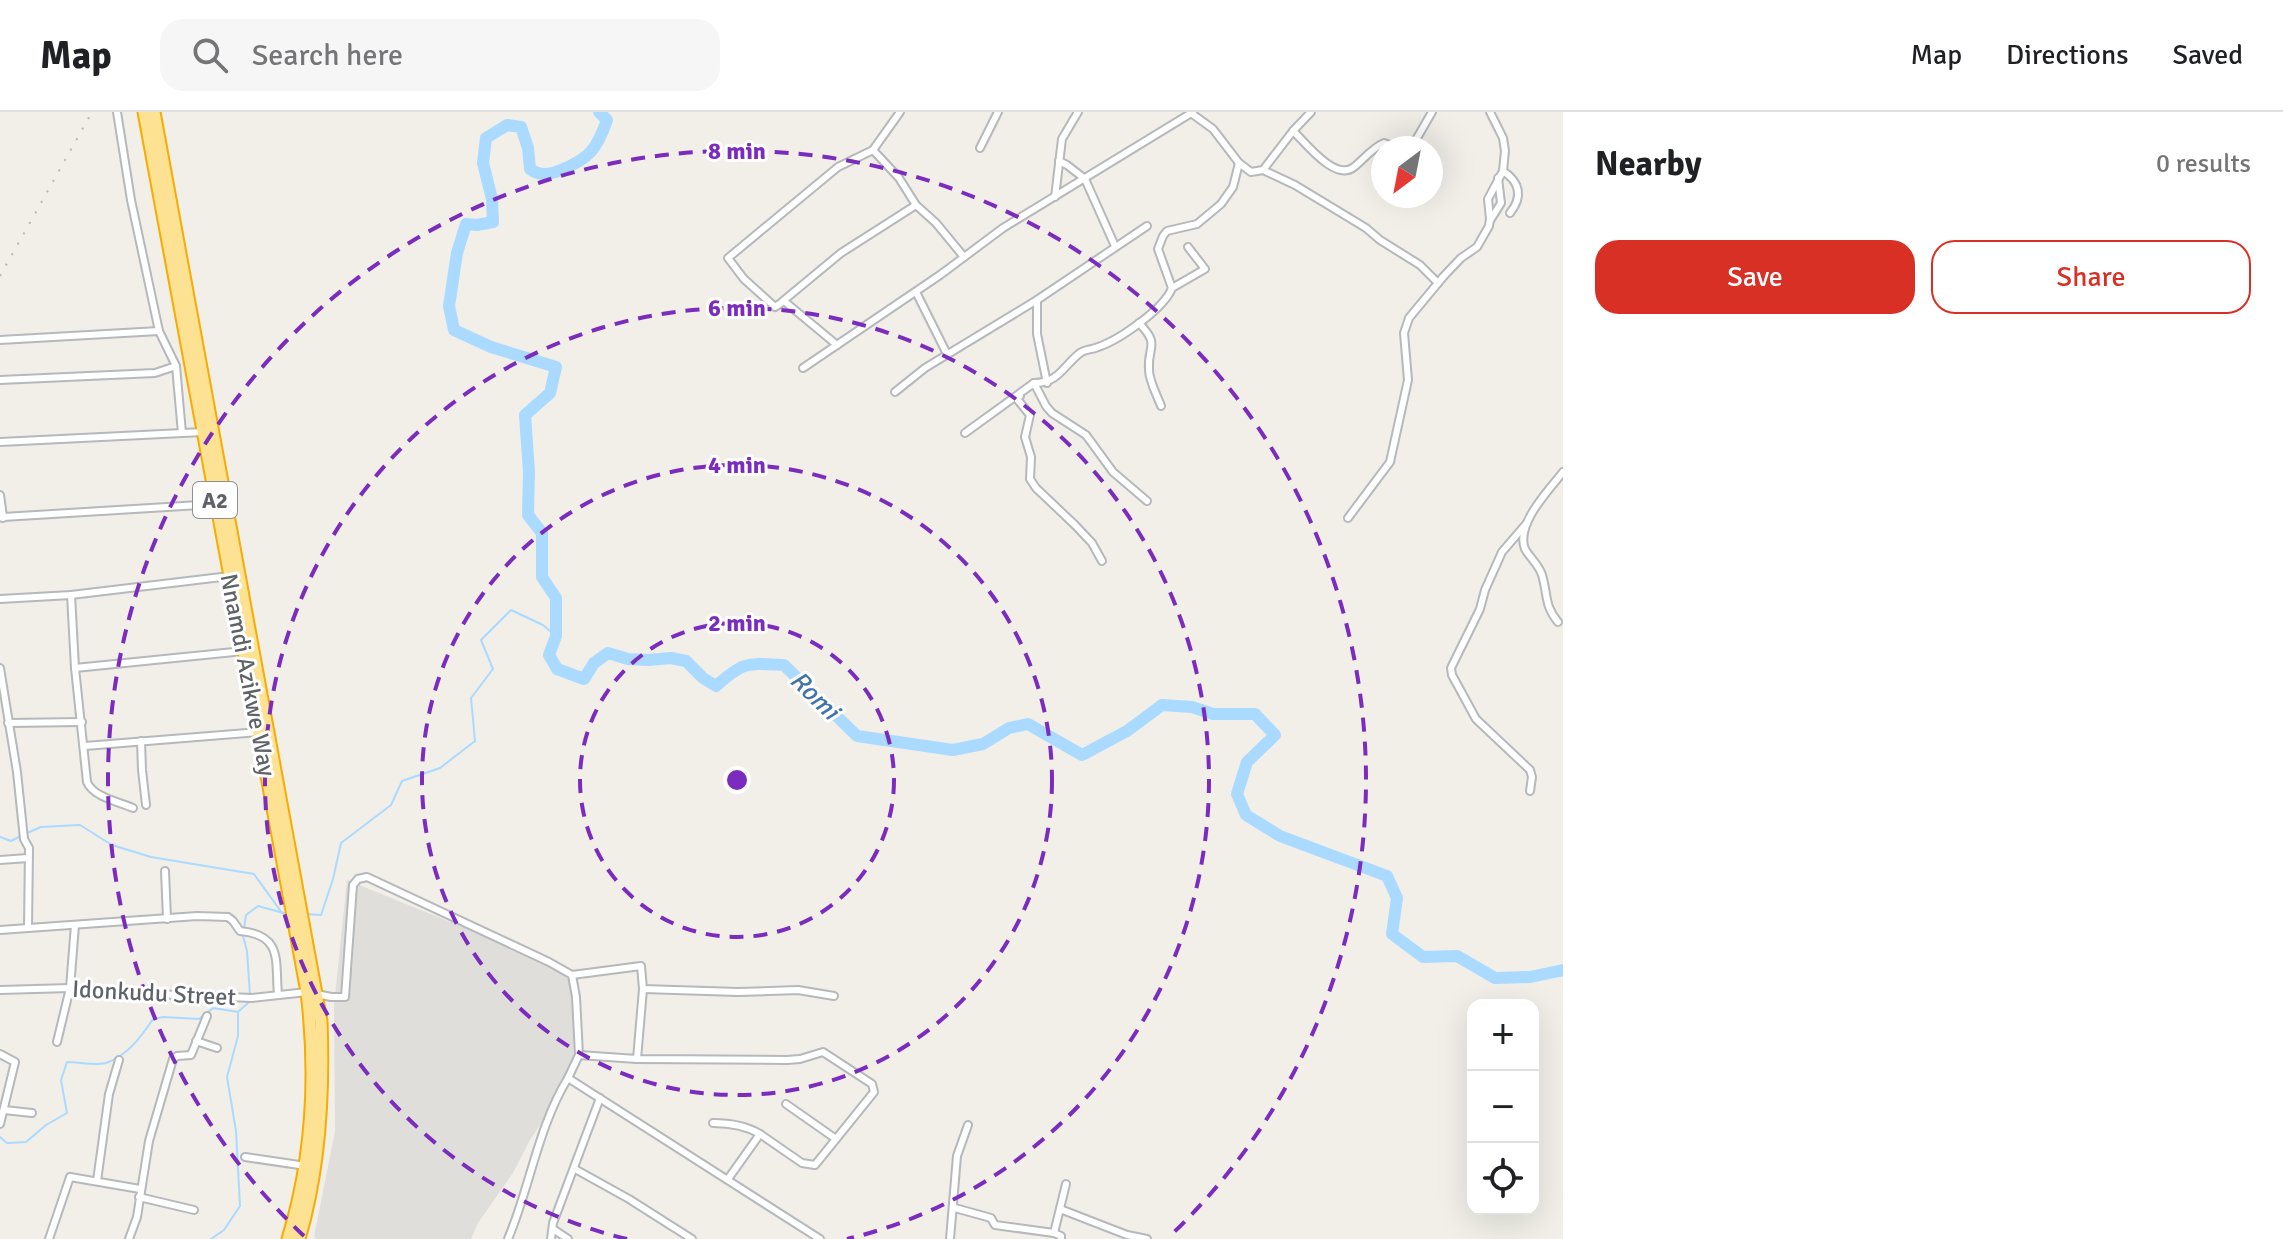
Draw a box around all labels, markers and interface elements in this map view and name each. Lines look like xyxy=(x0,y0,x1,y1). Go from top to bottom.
search box xyxy=(160,19,720,91)
text: Map xyxy=(40,32,112,79)
icon: search xyxy=(188,33,232,77)
text: Search here xyxy=(252,37,403,74)
text: Map xyxy=(1910,38,1962,72)
text: Directions xyxy=(2006,38,2128,72)
text: Saved xyxy=(2172,38,2243,72)
text: 8 min xyxy=(708,136,766,166)
north arrow xyxy=(1371,136,1443,208)
text: Nearby xyxy=(1595,143,1702,185)
text: 0 results xyxy=(2156,148,2251,180)
button: Save xyxy=(1595,240,1915,314)
button: Share xyxy=(1931,240,2251,314)
text: 6 min xyxy=(708,293,766,323)
text: 4 min xyxy=(708,450,766,480)
road number: A2 xyxy=(193,482,237,518)
street label: Nnamdi Azikwe Way xyxy=(214,571,282,779)
text: 2 min xyxy=(708,608,766,638)
water label: Romi xyxy=(783,665,848,729)
centre of rings xyxy=(723,766,751,794)
street label: Idonkudu Street xyxy=(71,974,237,1012)
map controls xyxy=(1467,999,1539,1215)
button: + xyxy=(1467,999,1539,1071)
button: − xyxy=(1467,1071,1539,1143)
button: locate xyxy=(1467,1143,1539,1215)

